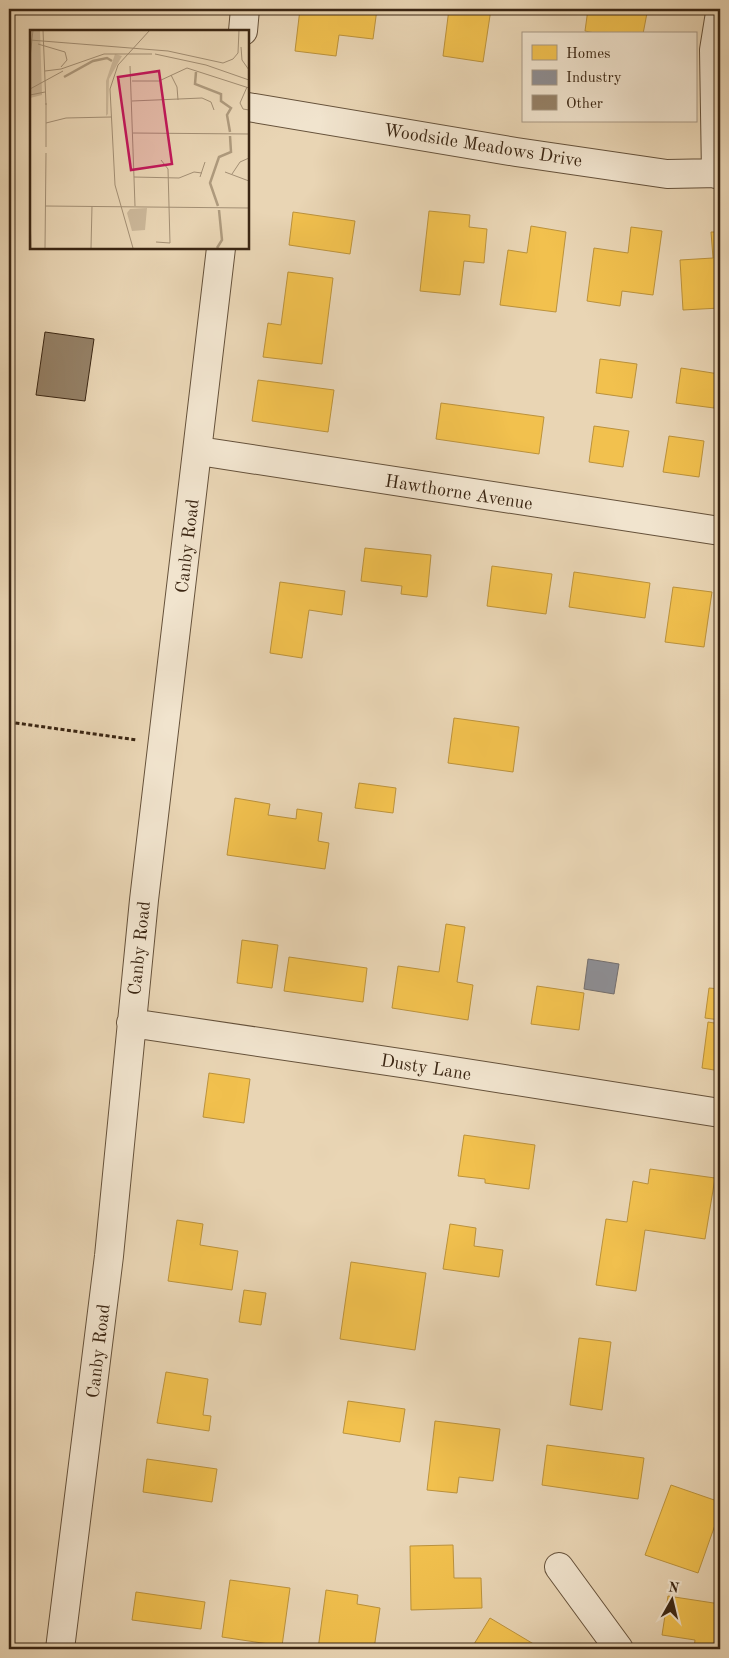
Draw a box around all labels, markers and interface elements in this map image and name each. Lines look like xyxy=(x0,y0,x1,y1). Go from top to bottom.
inset map xyxy=(30,30,249,249)
legend xyxy=(522,32,696,122)
text: Homes xyxy=(566,47,611,62)
text: Industry xyxy=(566,71,622,86)
text: Other xyxy=(566,97,603,112)
street label: Woodside Meadows Drive xyxy=(382,121,583,171)
street label: Hawthorne Avenue xyxy=(384,472,534,514)
street label: Canby Road xyxy=(173,498,203,594)
street label: Canby Road xyxy=(126,900,154,996)
street label: Dusty Lane xyxy=(379,1052,472,1084)
street label: Canby Road xyxy=(84,1303,114,1399)
north arrow xyxy=(646,1576,696,1626)
text: N xyxy=(667,1580,680,1596)

